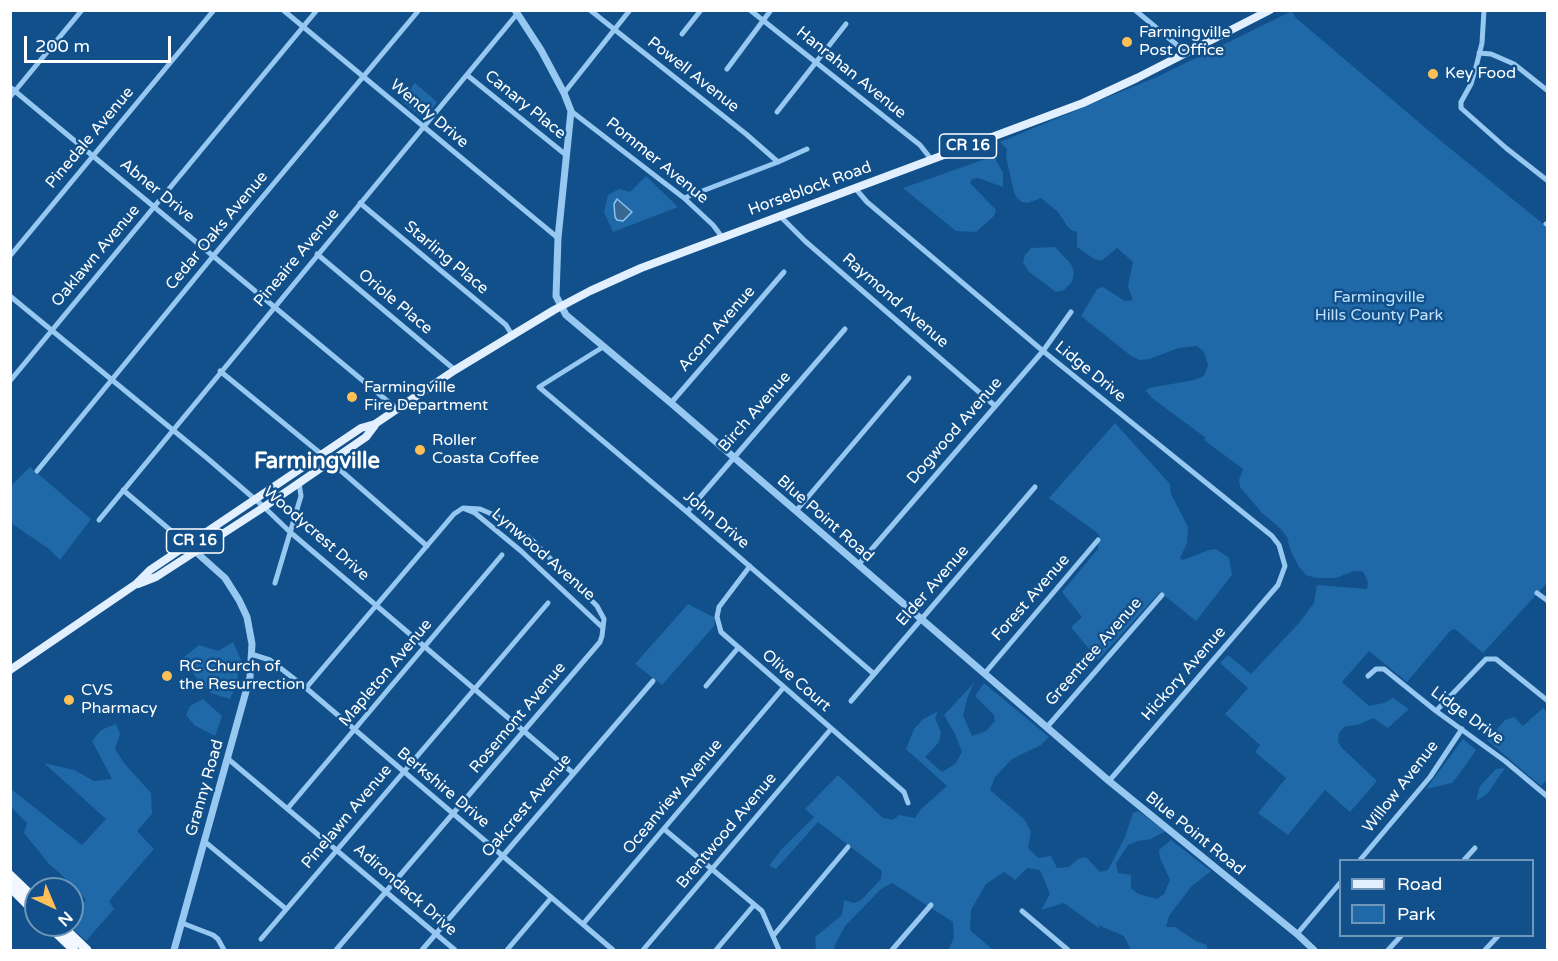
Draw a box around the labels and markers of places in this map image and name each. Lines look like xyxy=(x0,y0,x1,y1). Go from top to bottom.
place label: Farmingville Post Office xyxy=(1139,23,1231,61)
marker: Farmingville Post Office xyxy=(1120,35,1134,49)
place label: Key Food xyxy=(1445,64,1516,84)
marker: Key Food xyxy=(1426,67,1440,81)
place label: Farmingville Fire Department xyxy=(364,378,488,416)
marker: Farmingville Fire Department xyxy=(345,390,359,404)
place label: Roller Coasta Coffee xyxy=(432,431,539,469)
marker: Roller Coasta Coffee xyxy=(413,443,427,457)
place label: RC Church of the Resurrection xyxy=(179,657,305,695)
marker: RC Church of the Resurrection xyxy=(160,669,174,683)
place label: CVS Pharmacy xyxy=(81,681,157,719)
marker: CVS Pharmacy xyxy=(62,693,76,707)

